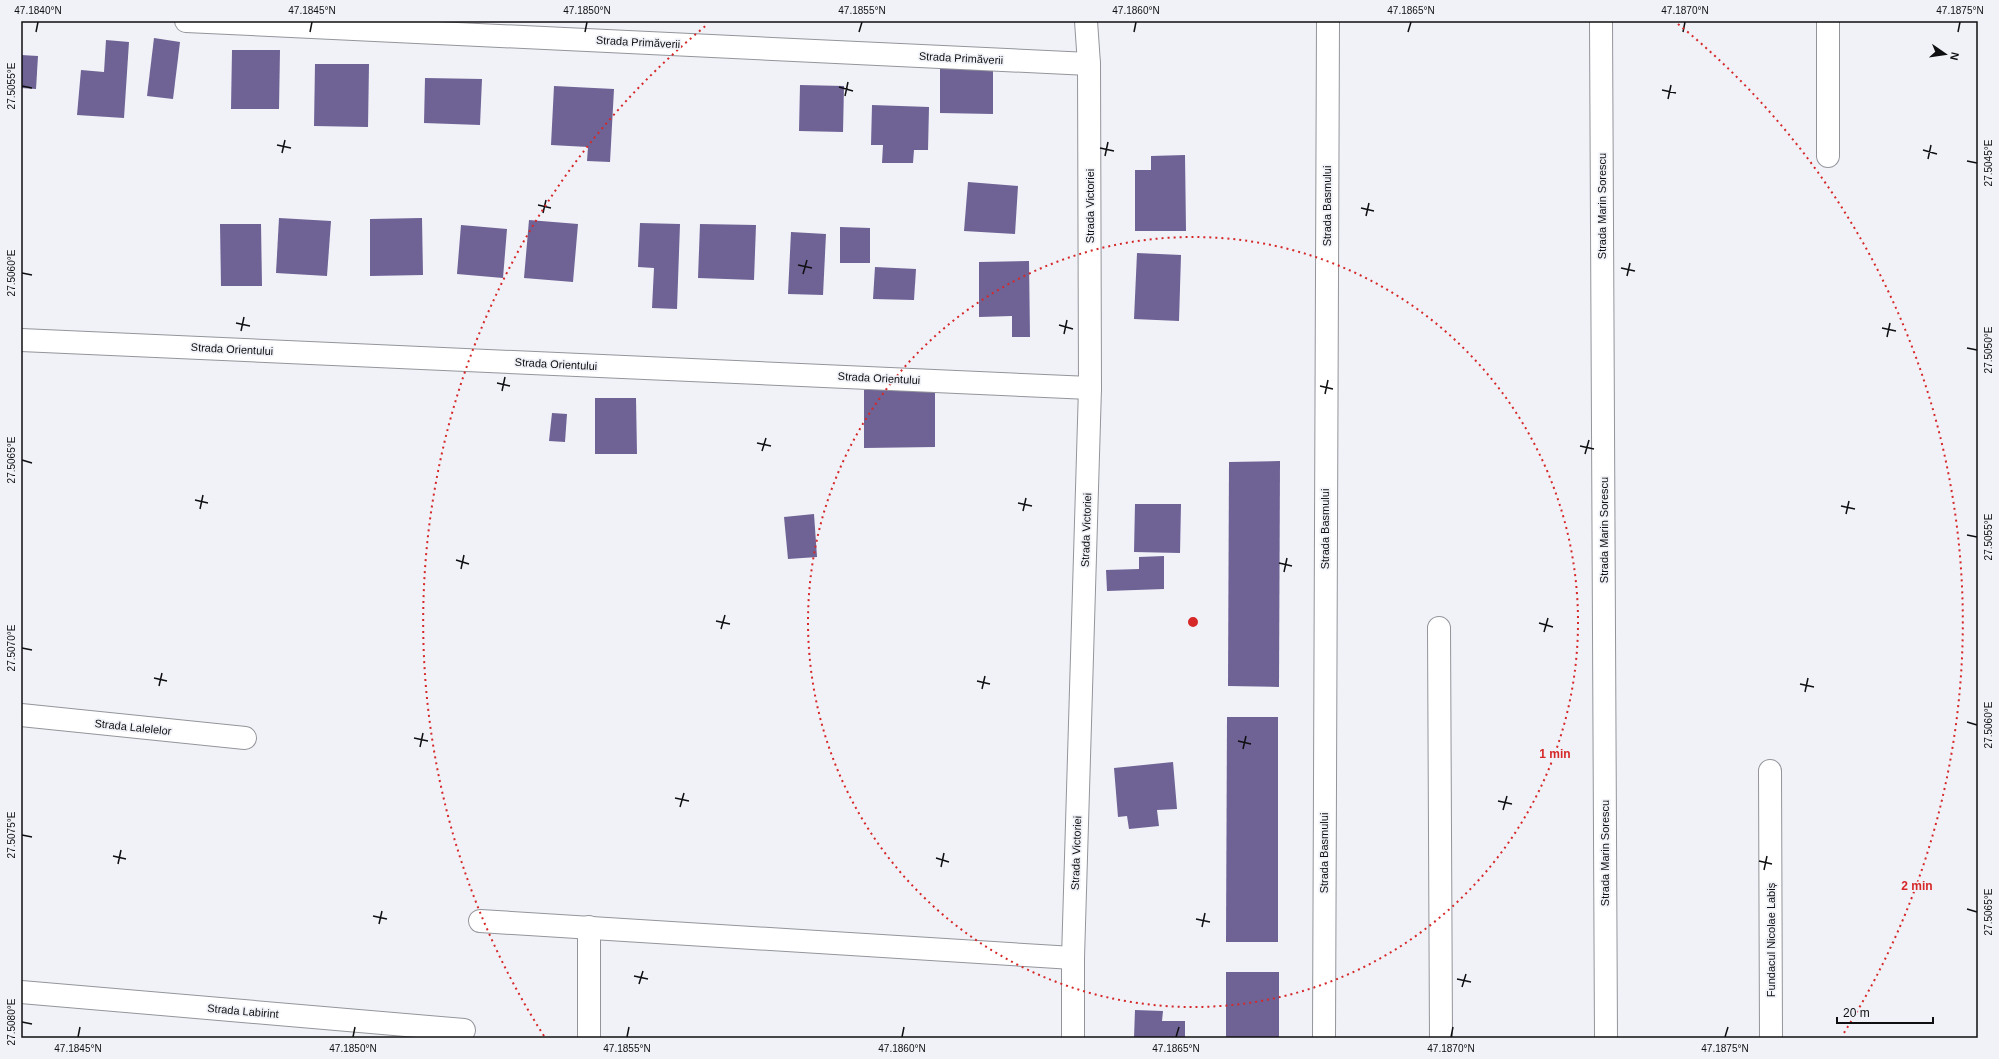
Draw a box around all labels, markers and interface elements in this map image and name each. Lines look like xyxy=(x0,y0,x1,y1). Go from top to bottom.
text: 47.1840°N xyxy=(14,5,62,16)
text: 47.1845°N xyxy=(288,5,336,16)
text: 47.1850°N xyxy=(563,5,611,16)
text: 47.1855°N xyxy=(838,5,886,16)
text: 47.1860°N xyxy=(1112,5,1160,16)
text: 47.1865°N xyxy=(1387,5,1435,16)
text: 47.1870°N xyxy=(1661,5,1709,16)
text: 47.1875°N xyxy=(1936,5,1984,16)
street label: Strada Primăverii xyxy=(596,34,680,50)
north arrow xyxy=(1925,34,1965,74)
street label: Strada Primăverii xyxy=(919,50,1003,66)
text: N xyxy=(1948,51,1961,62)
text: 27.5055°E xyxy=(6,62,17,109)
text: 27.5045°E xyxy=(1983,139,1994,186)
street label: Strada Marin Sorescu xyxy=(1596,153,1608,259)
street label: Strada Basmului xyxy=(1321,166,1333,246)
street label: Strada Victoriei xyxy=(1084,169,1096,243)
text: 27.5060°E xyxy=(6,249,17,296)
text: 27.5050°E xyxy=(1983,326,1994,373)
street label: Strada Orientului xyxy=(190,341,274,357)
street label: Strada Orientului xyxy=(514,356,598,372)
street label: Strada Orientului xyxy=(837,370,921,386)
text: 27.5065°E xyxy=(6,436,17,483)
street label: Strada Marin Sorescu xyxy=(1598,477,1610,583)
street label: Strada Basmului xyxy=(1319,489,1331,569)
street label: Strada Victoriei xyxy=(1079,493,1093,567)
text: 27.5055°E xyxy=(1983,513,1994,560)
centre of rings xyxy=(1186,615,1200,629)
text: 27.5070°E xyxy=(6,624,17,671)
text: 27.5060°E xyxy=(1983,701,1994,748)
street label: Strada Lalelelor xyxy=(94,717,172,737)
text: 1 min xyxy=(1539,747,1571,761)
street label: Strada Marin Sorescu xyxy=(1599,800,1611,906)
text: 27.5075°E xyxy=(6,811,17,858)
street label: Strada Basmului xyxy=(1318,813,1330,893)
street label: Strada Victoriei xyxy=(1069,816,1083,890)
text: 2 min xyxy=(1901,879,1933,893)
street label: Fundacul Nicolae Labiș xyxy=(1765,882,1777,997)
text: 27.5065°E xyxy=(1983,888,1994,935)
text: 27.5080°E xyxy=(6,998,17,1045)
scale bar xyxy=(1837,999,1933,1025)
street label: Strada Labirint xyxy=(207,1002,279,1020)
text: 20 m xyxy=(1843,1006,1870,1020)
text: 47.1845°N xyxy=(54,1043,102,1054)
text: 47.1850°N xyxy=(329,1043,377,1054)
text: 47.1855°N xyxy=(603,1043,651,1054)
text: 47.1860°N xyxy=(878,1043,926,1054)
text: 47.1865°N xyxy=(1152,1043,1200,1054)
text: 47.1870°N xyxy=(1427,1043,1475,1054)
text: 47.1875°N xyxy=(1701,1043,1749,1054)

